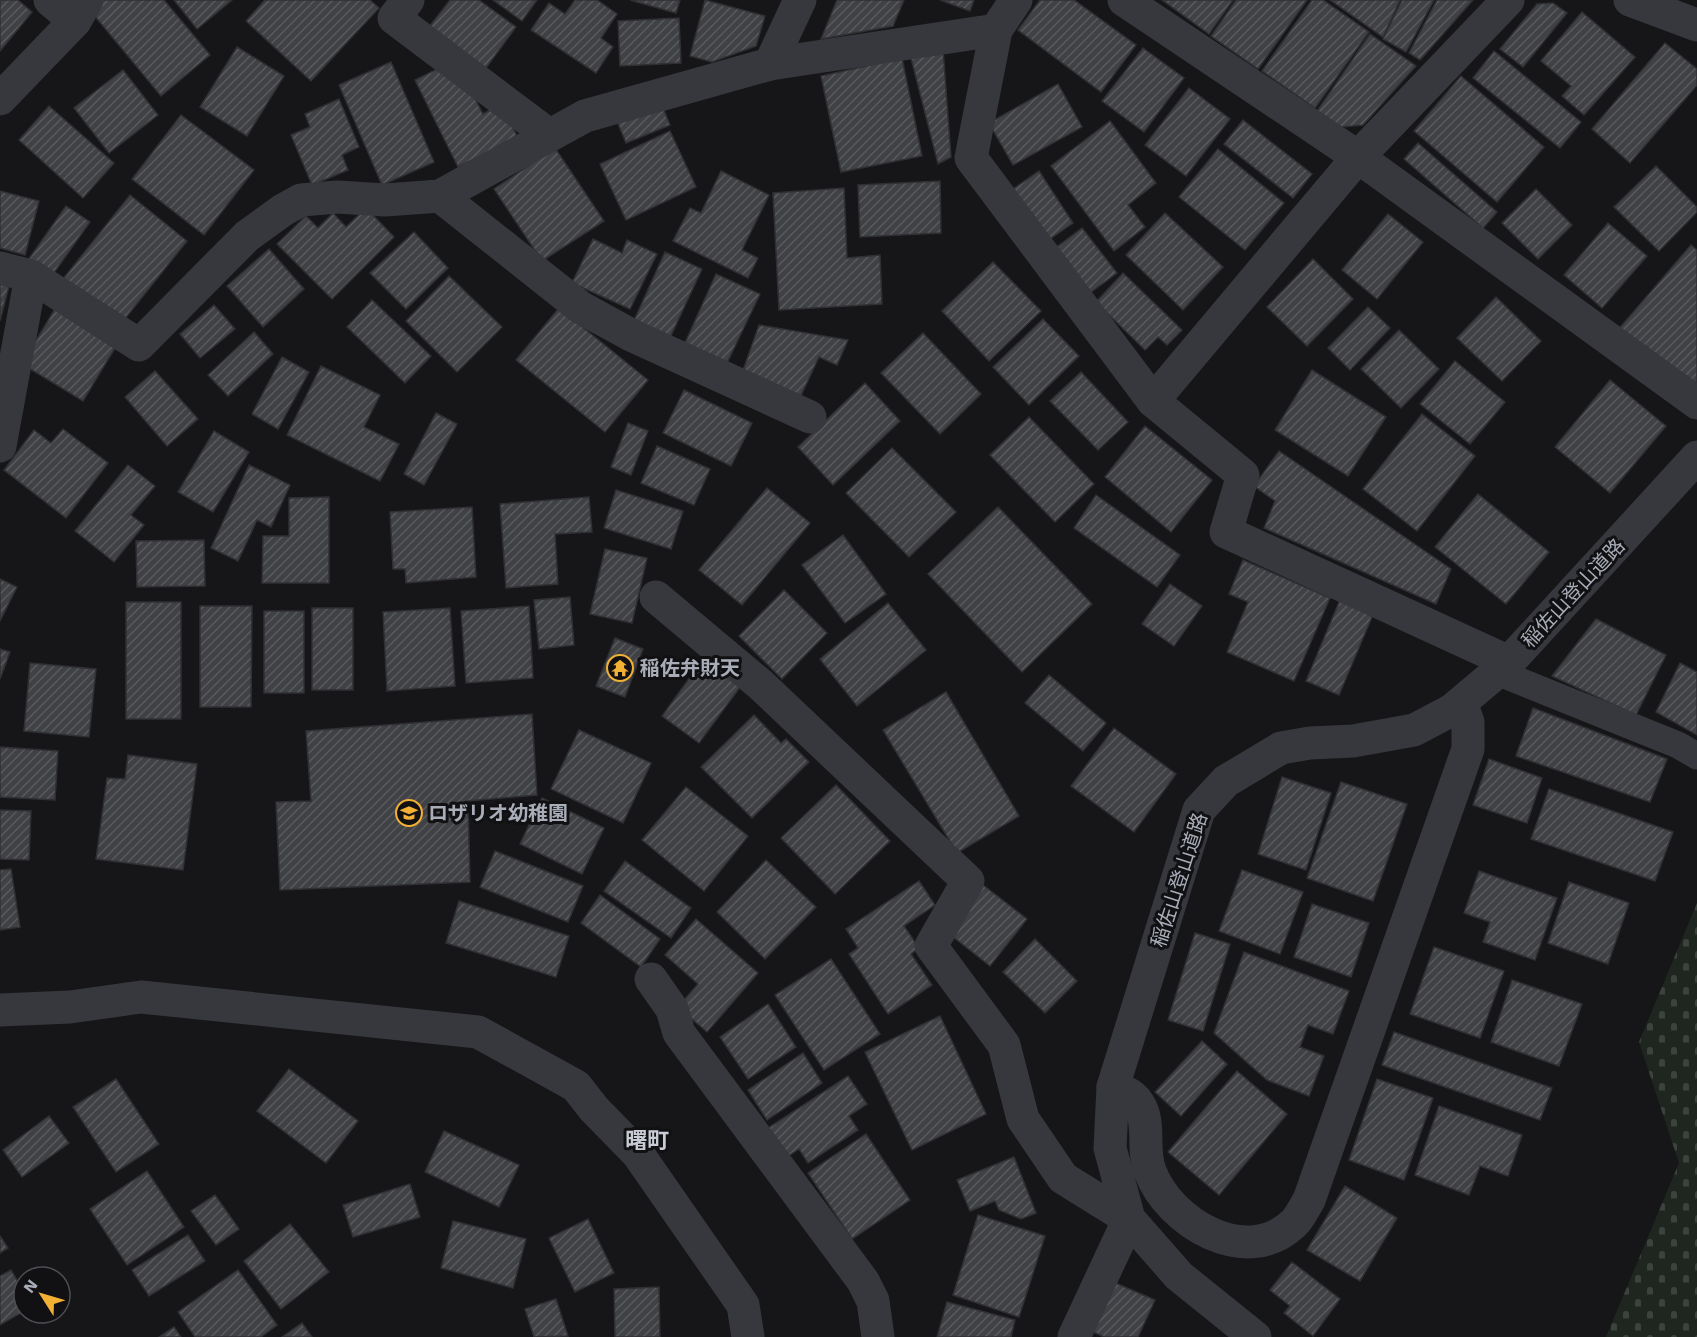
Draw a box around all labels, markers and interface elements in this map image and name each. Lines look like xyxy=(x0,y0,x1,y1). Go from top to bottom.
street label: 稲佐山登山道路 xyxy=(1516,534,1630,652)
temple icon: 稲佐弁財天 xyxy=(605,653,635,683)
place label: 稲佐弁財天 xyxy=(640,656,740,680)
school or university icon: ロザリオ幼稚園 xyxy=(394,798,424,828)
place label: ロザリオ幼稚園 xyxy=(428,801,568,825)
street label: 稲佐山登山道路 xyxy=(1146,810,1212,950)
district label: 曙町 xyxy=(625,1128,669,1153)
north arrow xyxy=(12,1265,72,1325)
text: N xyxy=(19,1276,42,1297)

